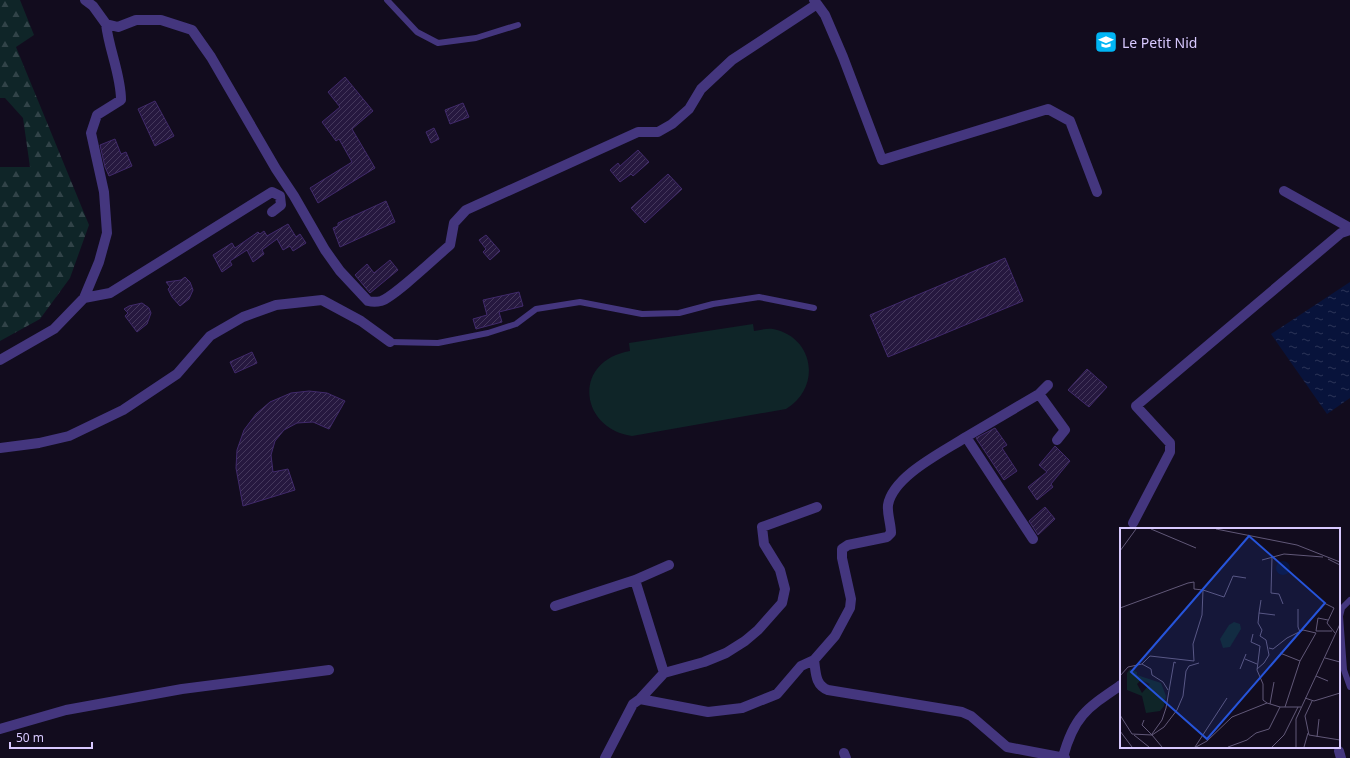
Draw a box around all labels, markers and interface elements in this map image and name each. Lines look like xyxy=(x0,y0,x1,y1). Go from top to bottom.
school or university icon: Le Petit Nid xyxy=(1093,29,1119,55)
place label: Le Petit Nid xyxy=(1122,33,1197,52)
inset map xyxy=(1120,528,1340,748)
scale bar xyxy=(10,724,92,750)
text: 50 m xyxy=(16,729,44,746)

